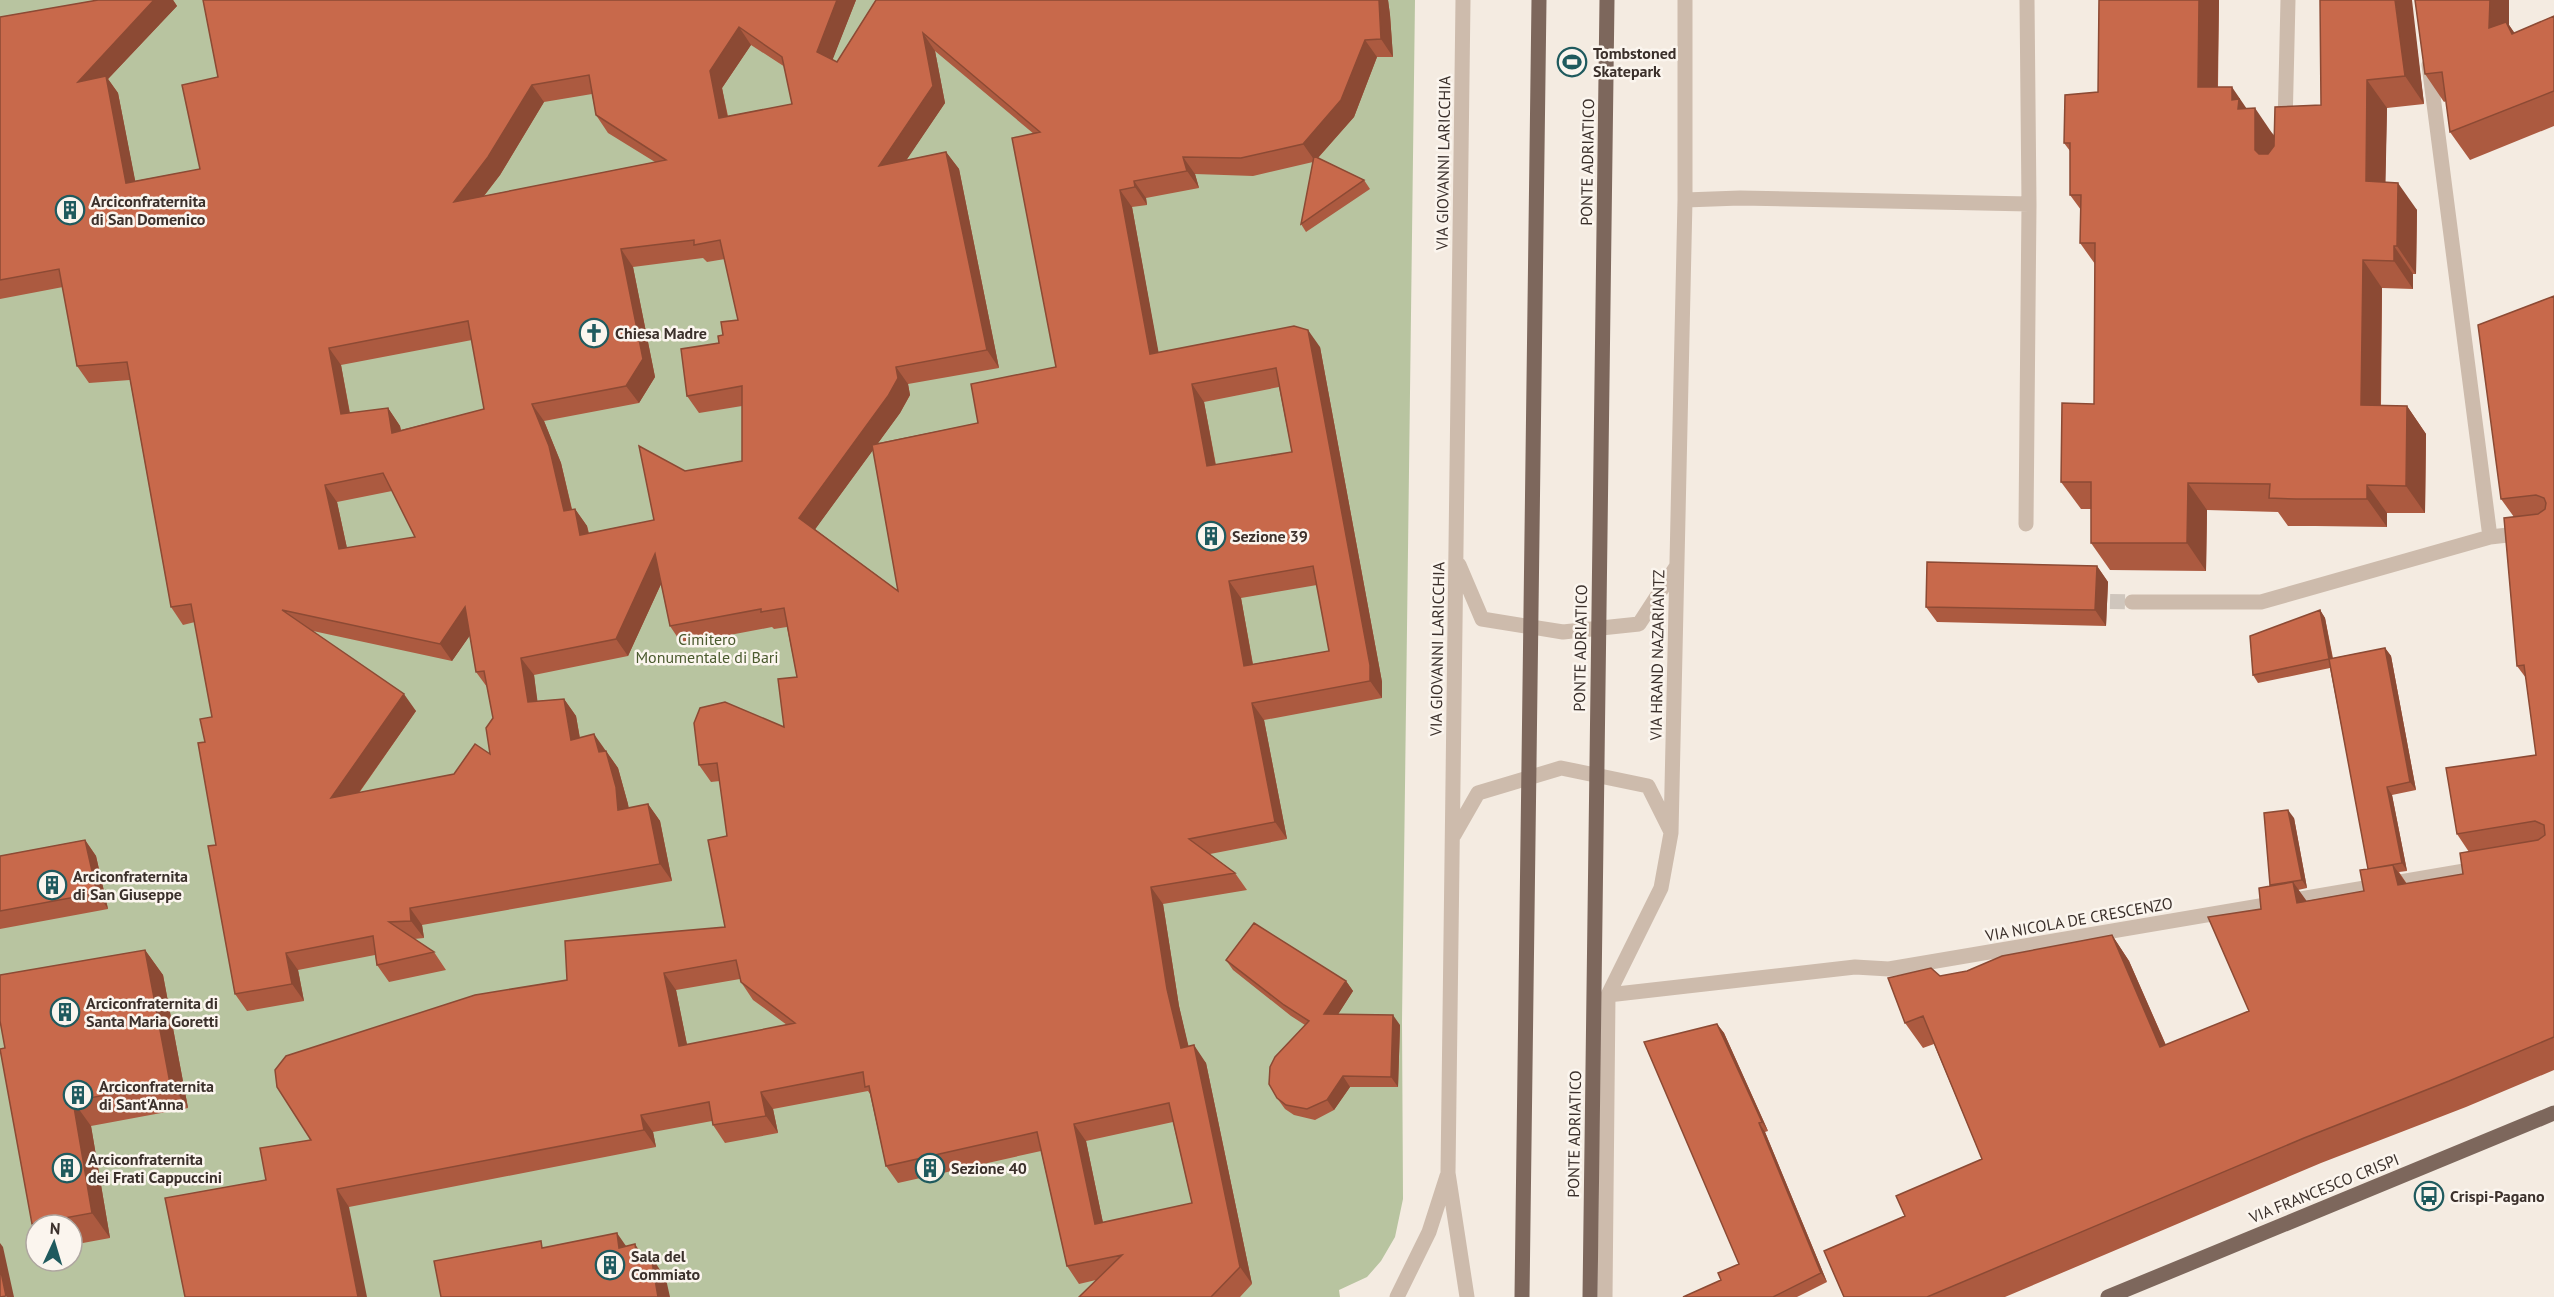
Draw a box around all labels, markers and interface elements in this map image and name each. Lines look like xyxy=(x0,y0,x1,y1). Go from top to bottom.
place label: Tombstoned Skatepark xyxy=(1593,43,1676,81)
sports icon: Tombstoned Skatepark xyxy=(1556,46,1588,78)
street label: VIA GIOVANNI LARICCHIA xyxy=(1431,75,1455,251)
street label: PONTE ADRIATICO xyxy=(1576,98,1598,226)
place label: Arciconfraternita di San Domenico xyxy=(91,191,206,229)
building icon: Arciconfraternita di San Domenico xyxy=(54,194,86,226)
church icon: Chiesa Madre xyxy=(578,317,610,349)
place label: Chiesa Madre xyxy=(615,323,707,343)
building icon: Sezione 39 xyxy=(1195,520,1227,552)
place label: Sezione 39 xyxy=(1232,526,1308,546)
street label: VIA GIOVANNI LARICCHIA xyxy=(1425,561,1449,737)
street label: VIA HRAND NAZARIANTZ xyxy=(1645,569,1668,741)
street label: PONTE ADRIATICO xyxy=(1569,584,1591,712)
park label: Cimitero Monumentale di Bari xyxy=(635,629,779,667)
place label: Arciconfraternita di San Giuseppe xyxy=(73,866,188,904)
building icon: Arciconfraternita di San Giuseppe xyxy=(36,869,68,901)
street label: VIA NICOLA DE CRESCENZO xyxy=(1983,893,2174,946)
place label: Arciconfraternita di Santa Maria Goretti xyxy=(86,993,219,1031)
building icon: Arciconfraternita di Santa Maria Goretti xyxy=(49,996,81,1028)
street label: PONTE ADRIATICO xyxy=(1563,1070,1585,1198)
place label: Arciconfraternita di Sant'Anna xyxy=(99,1076,214,1114)
building icon: Arciconfraternita di Sant'Anna xyxy=(62,1079,94,1111)
place label: Arciconfraternita dei Frati Cappuccini xyxy=(88,1149,222,1187)
street label: VIA FRANCESCO CRISPI xyxy=(2245,1149,2402,1228)
building icon: Arciconfraternita dei Frati Cappuccini xyxy=(51,1152,83,1184)
building icon: Sezione 40 xyxy=(914,1152,946,1184)
place label: Sezione 40 xyxy=(951,1158,1027,1178)
bus stop icon: Crispi-Pagano xyxy=(2413,1180,2445,1212)
place label: Crispi-Pagano xyxy=(2450,1186,2545,1206)
north arrow xyxy=(24,1213,84,1273)
text: N xyxy=(49,1218,61,1238)
place label: Sala del Commiato xyxy=(631,1246,700,1284)
building icon: Sala del Commiato xyxy=(594,1249,626,1281)

